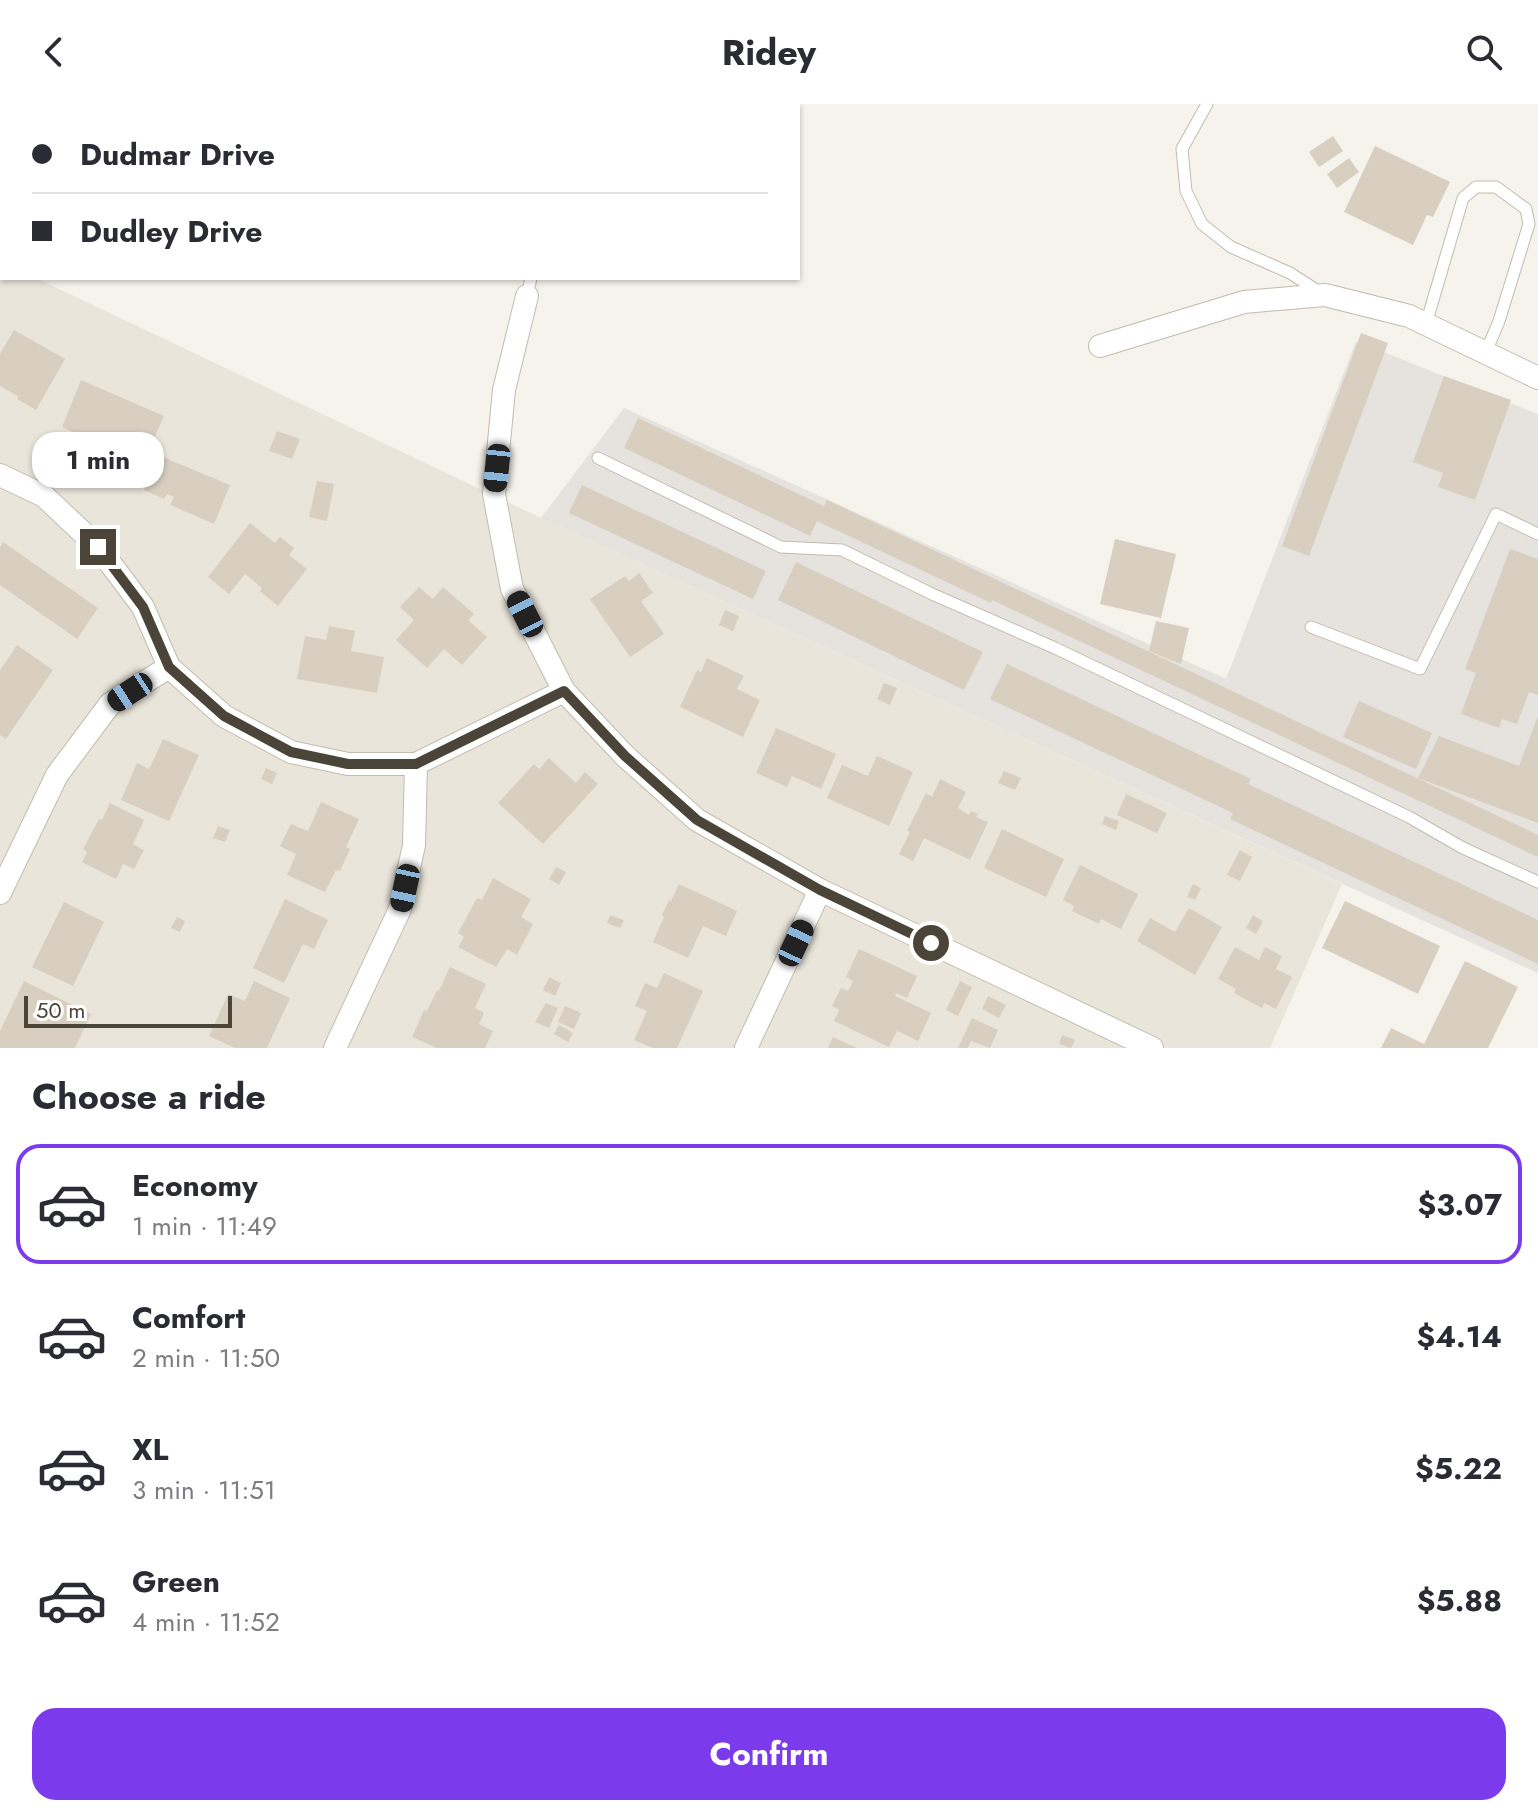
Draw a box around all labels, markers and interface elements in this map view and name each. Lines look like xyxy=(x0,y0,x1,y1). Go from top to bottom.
text: Ridey xyxy=(722,26,816,78)
icon: back xyxy=(32,30,76,74)
icon: search xyxy=(1462,30,1506,74)
text: Dudmar Drive xyxy=(80,133,275,176)
text: Dudley Drive xyxy=(80,210,262,253)
callout: 1 min xyxy=(32,431,164,487)
text: 1 min xyxy=(66,441,130,479)
car xyxy=(483,443,511,493)
route end xyxy=(80,529,116,565)
car xyxy=(503,587,547,641)
car xyxy=(103,669,157,715)
car xyxy=(388,862,422,914)
car xyxy=(775,916,817,970)
route start xyxy=(913,925,949,961)
scale bar xyxy=(24,992,232,1028)
text: 50 m xyxy=(36,994,85,1026)
text: Choose a ride xyxy=(32,1070,266,1122)
text: Economy xyxy=(132,1164,258,1207)
icon: car xyxy=(36,1168,108,1240)
text: $3.07 xyxy=(1418,1183,1502,1226)
text: 1 min · 11:49 xyxy=(132,1207,277,1245)
text: Comfort xyxy=(132,1296,245,1339)
icon: car xyxy=(36,1300,108,1372)
text: $4.14 xyxy=(1417,1315,1502,1358)
text: 2 min · 11:50 xyxy=(132,1339,280,1377)
text: XL xyxy=(132,1428,168,1471)
icon: car xyxy=(36,1432,108,1504)
text: $5.22 xyxy=(1415,1447,1502,1490)
text: 3 min · 11:51 xyxy=(132,1471,276,1509)
text: Green xyxy=(132,1560,220,1603)
icon: car xyxy=(36,1564,108,1636)
text: $5.88 xyxy=(1417,1579,1502,1622)
text: 4 min · 11:52 xyxy=(132,1603,280,1641)
button: Confirm xyxy=(32,1708,1506,1800)

